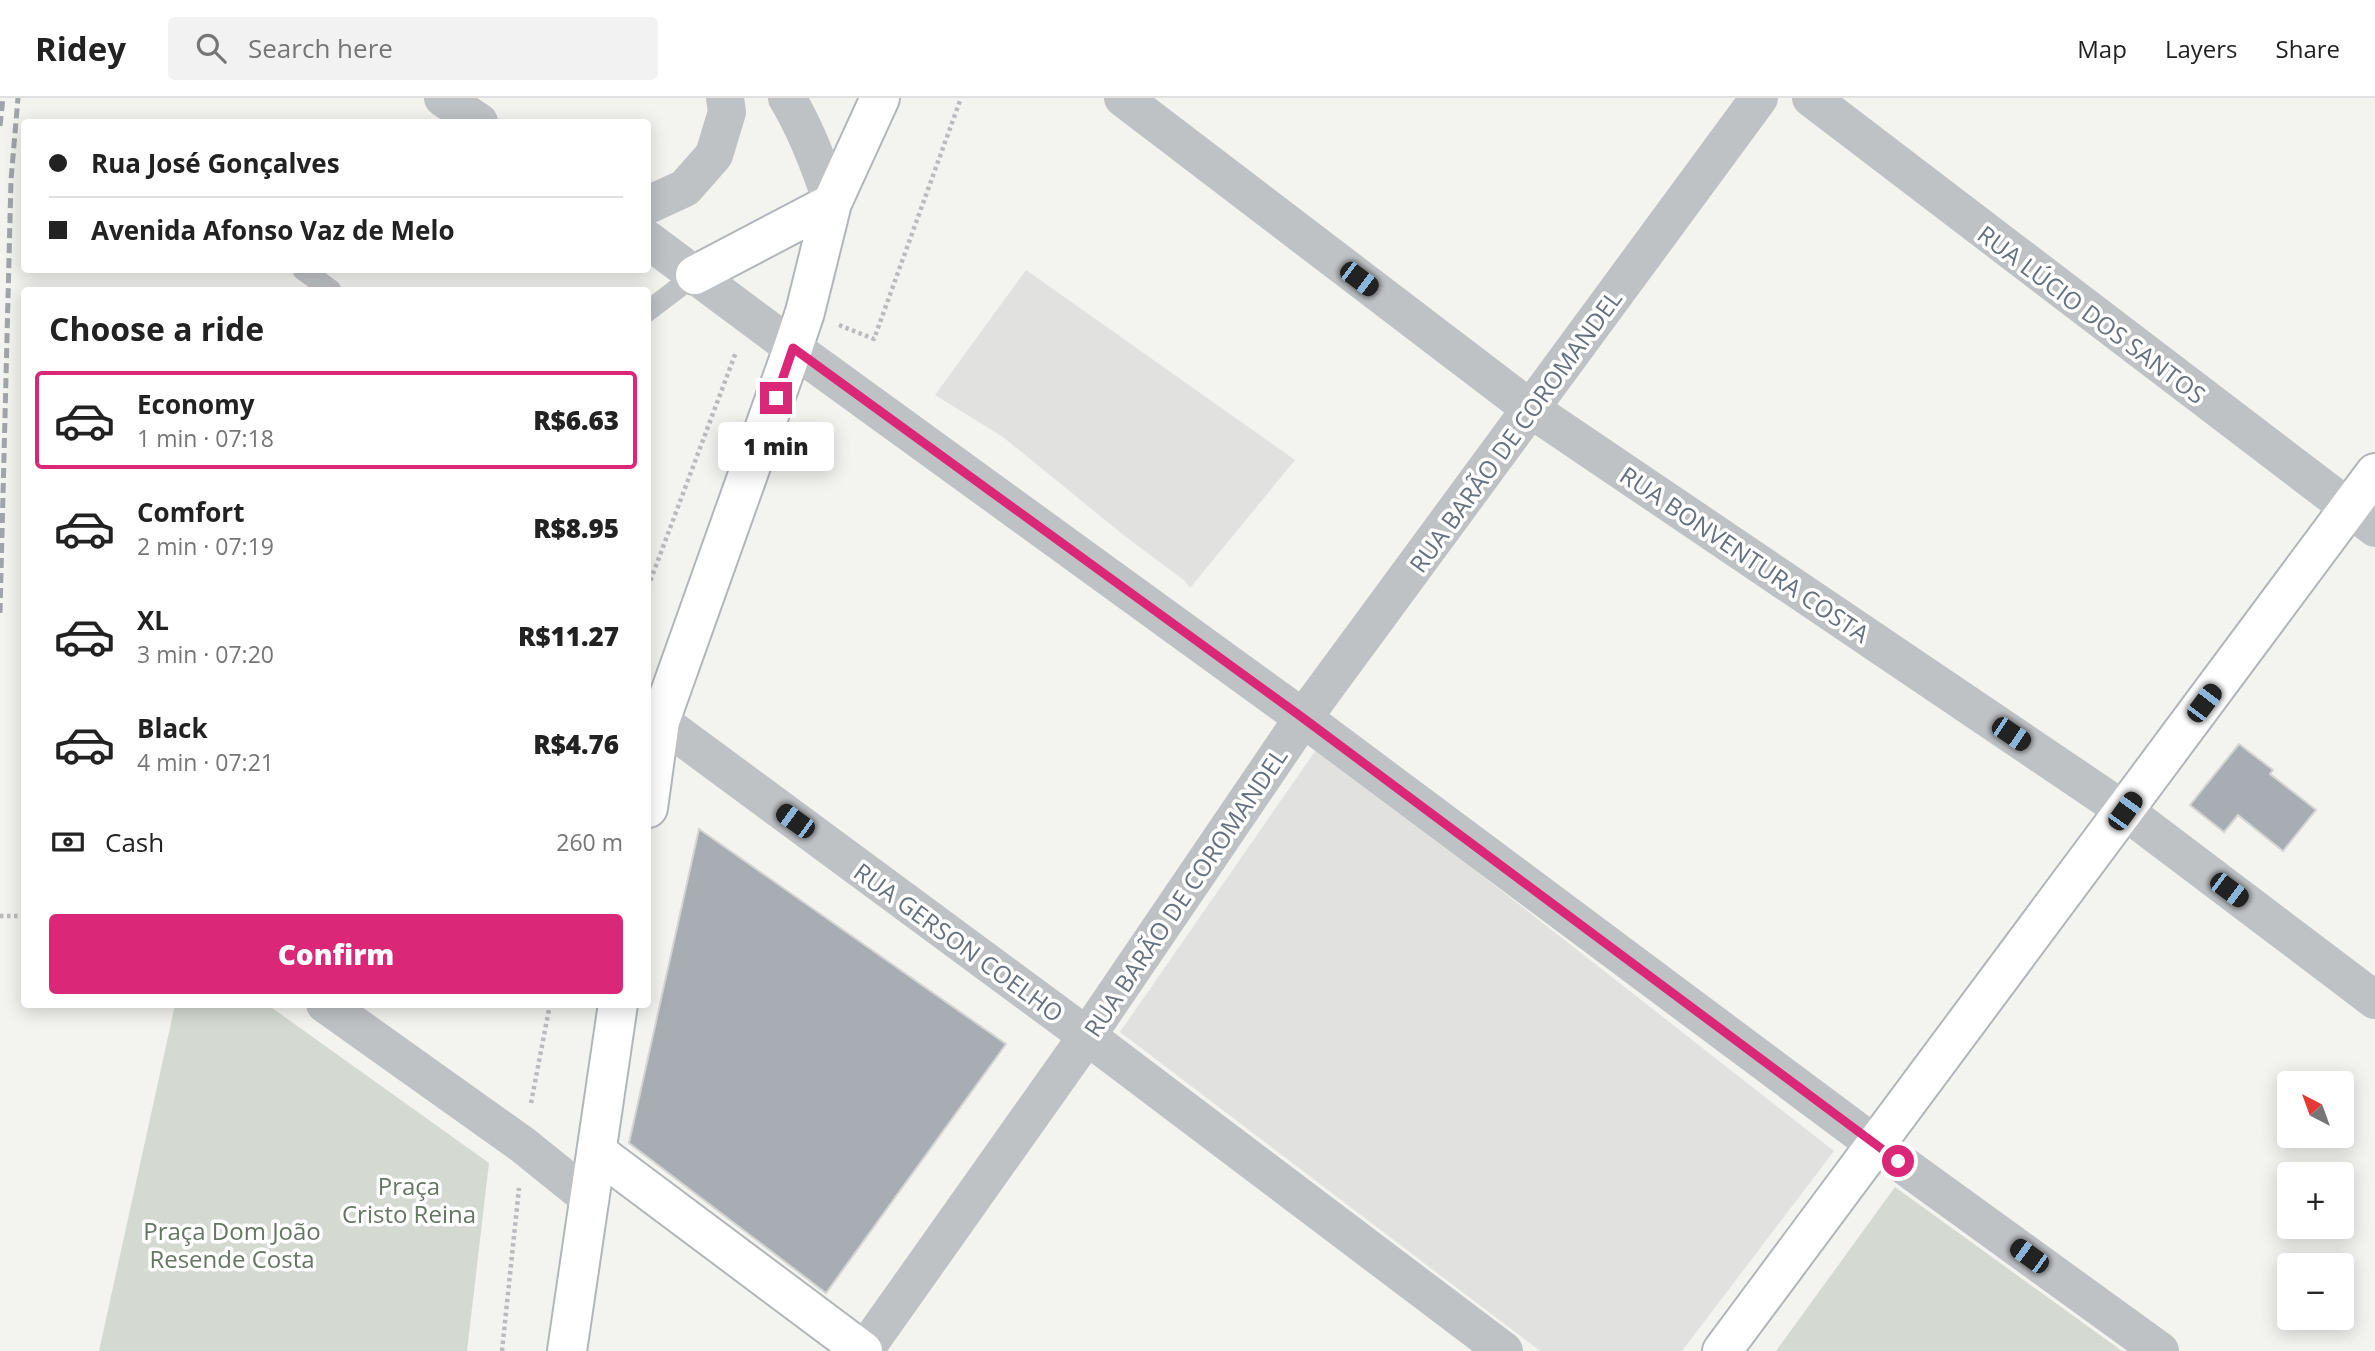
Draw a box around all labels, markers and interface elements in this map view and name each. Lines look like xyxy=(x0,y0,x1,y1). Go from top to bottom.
search box xyxy=(168,17,658,80)
text: Ridey xyxy=(35,26,126,71)
icon: search xyxy=(192,29,230,67)
text: Search here xyxy=(248,30,393,66)
text: Map xyxy=(2077,32,2127,65)
text: Layers xyxy=(2165,32,2238,65)
text: Share xyxy=(2276,32,2340,65)
text: Rua José Gonçalves xyxy=(91,145,340,181)
text: Avenida Afonso Vaz de Melo xyxy=(91,212,455,248)
street label: RUA LÚCIO DOS SANTOS xyxy=(1971,217,2213,411)
car xyxy=(1336,258,1383,300)
street label: RUA BARÃO DE COROMANDEL xyxy=(1401,283,1629,579)
text: Choose a ride xyxy=(49,307,264,350)
route end xyxy=(760,382,792,414)
text: Economy xyxy=(137,386,255,422)
icon: car xyxy=(53,389,116,452)
text: R$6.63 xyxy=(533,402,619,438)
text: 1 min · 07:18 xyxy=(137,422,274,454)
callout: 1 min xyxy=(718,422,834,472)
text: 1 min xyxy=(743,430,809,462)
street label: RUA BONVENTURA COSTA xyxy=(1614,458,1877,650)
text: Comfort xyxy=(137,494,244,530)
icon: car xyxy=(53,497,116,560)
text: R$8.95 xyxy=(533,510,619,546)
text: 2 min · 07:19 xyxy=(137,530,274,562)
text: XL xyxy=(137,602,169,638)
icon: car xyxy=(53,605,116,668)
text: R$11.27 xyxy=(518,618,619,654)
text: 3 min · 07:20 xyxy=(137,638,274,670)
car xyxy=(2183,680,2226,726)
text: Black xyxy=(137,710,208,746)
icon: car xyxy=(53,713,116,776)
car xyxy=(1988,714,2035,754)
text: R$4.76 xyxy=(533,726,619,762)
street label: RUA BARÃO DE COROMANDEL xyxy=(1076,741,1294,1043)
text: 4 min · 07:21 xyxy=(137,746,274,778)
car xyxy=(2105,788,2146,834)
car xyxy=(772,800,819,842)
icon: cash xyxy=(49,823,87,861)
text: Cash xyxy=(105,824,164,860)
text: 260 m xyxy=(556,826,623,858)
street label: RUA GERSON COELHO xyxy=(848,855,1070,1029)
car xyxy=(2206,869,2253,911)
button: Confirm xyxy=(49,914,623,994)
north arrow xyxy=(2277,1071,2354,1148)
map controls xyxy=(2277,1071,2354,1330)
route start xyxy=(1882,1145,1914,1177)
button: + xyxy=(2277,1162,2354,1239)
park label: Praça Cristo Reina xyxy=(342,1169,476,1230)
park label: Praça Dom João Resende Costa xyxy=(143,1214,321,1275)
car xyxy=(2006,1235,2053,1277)
button: − xyxy=(2277,1253,2354,1330)

